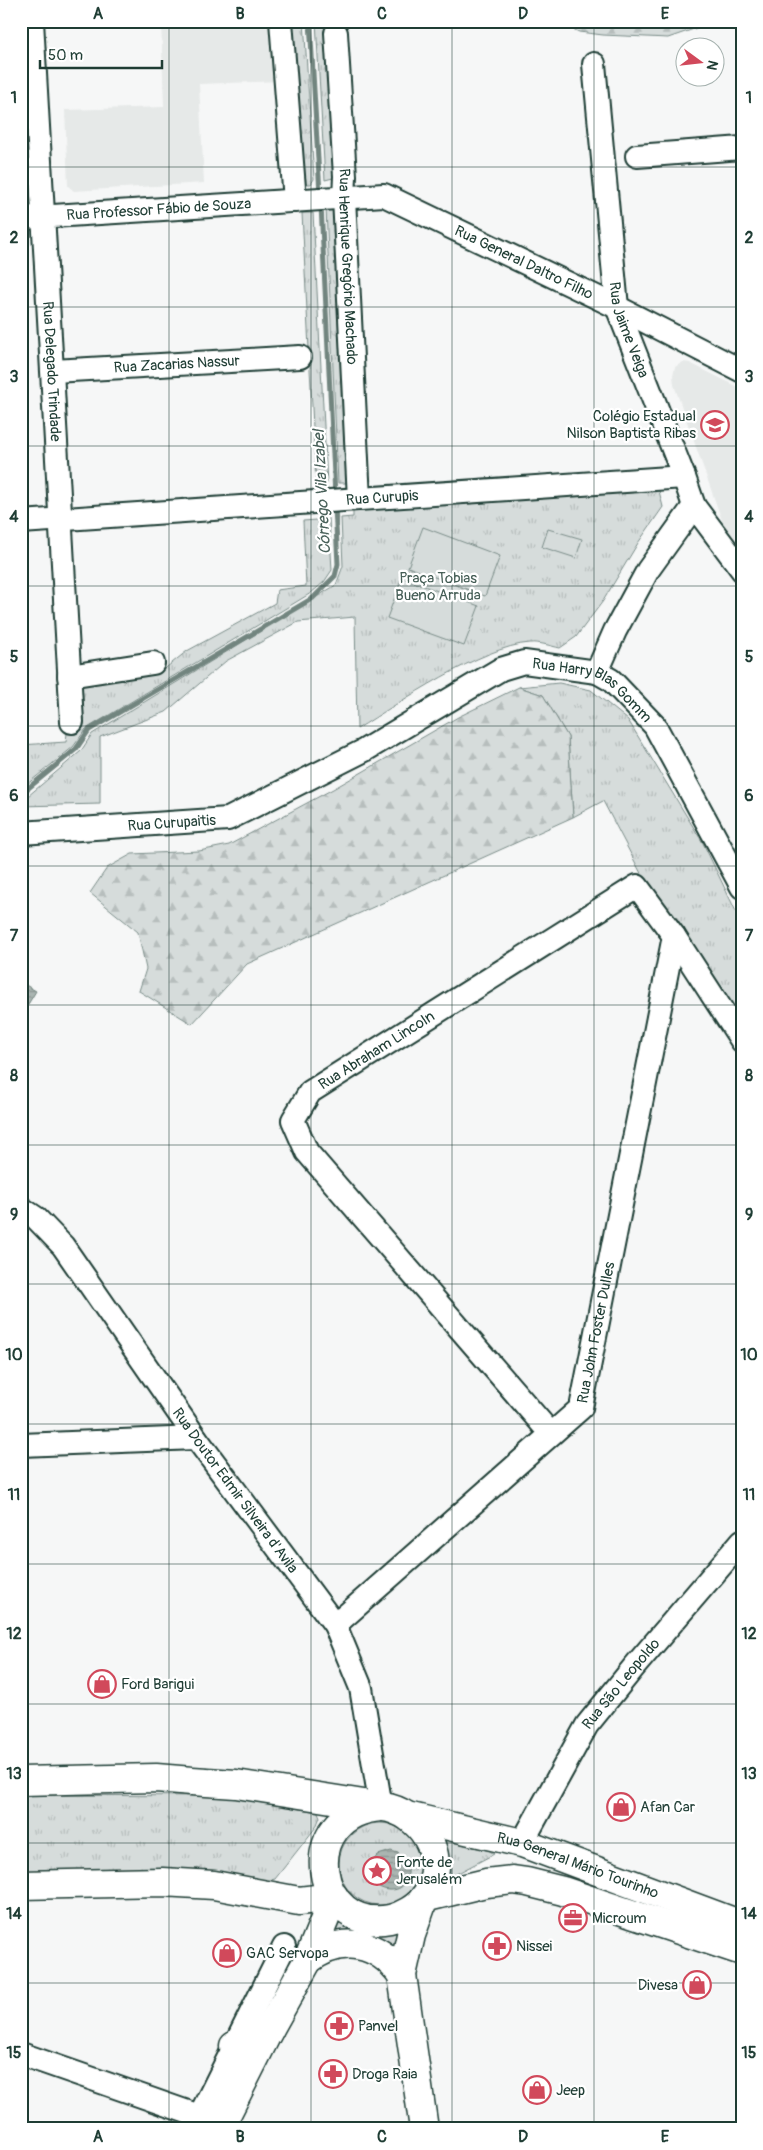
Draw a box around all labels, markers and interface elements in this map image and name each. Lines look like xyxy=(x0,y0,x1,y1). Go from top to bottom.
text: A xyxy=(93,4,104,24)
text: B xyxy=(235,4,245,24)
text: C xyxy=(377,4,387,24)
text: D xyxy=(518,4,528,24)
text: E xyxy=(661,4,670,24)
scale bar xyxy=(40,38,162,70)
north arrow xyxy=(676,38,726,88)
text: 50 m xyxy=(48,46,83,65)
text: N xyxy=(703,58,722,72)
text: 1 xyxy=(11,88,17,108)
text: 1 xyxy=(746,88,752,108)
street label: Rua Henrique Gregório Machado xyxy=(334,168,362,365)
street label: Rua Professor Fábio de Souza xyxy=(66,194,252,225)
street label: Rua General Daltro Filho xyxy=(452,221,596,304)
text: 2 xyxy=(10,228,19,248)
text: 2 xyxy=(745,228,754,248)
street label: Rua Jaime Veiga xyxy=(605,281,653,380)
street label: Rua Delegado Trindade xyxy=(39,301,66,443)
street label: Rua Zacarias Nassur xyxy=(113,351,241,377)
text: 3 xyxy=(10,367,19,387)
text: 3 xyxy=(745,367,754,387)
place label: Colégio Estadual Nilson Baptista Ribas xyxy=(567,407,696,443)
school or university icon: Colégio Estadual Nilson Baptista Ribas xyxy=(700,410,730,440)
water label: Córrego Vila Izabel xyxy=(309,427,335,555)
street label: Rua Curupis xyxy=(345,486,419,509)
text: 4 xyxy=(9,507,19,527)
text: 4 xyxy=(744,507,754,527)
park label: Praça Tobias Bueno Arruda xyxy=(395,569,481,605)
text: 5 xyxy=(10,647,19,667)
text: 5 xyxy=(745,647,754,667)
street label: Rua Harry Blas Gomm xyxy=(531,654,656,727)
text: 6 xyxy=(9,786,19,806)
text: 6 xyxy=(744,786,754,806)
street label: Rua Curupaitis xyxy=(127,810,217,835)
text: 7 xyxy=(10,926,19,946)
text: 7 xyxy=(745,926,754,946)
street label: Rua Abraham Lincoln xyxy=(315,1006,438,1094)
text: 8 xyxy=(10,1066,18,1086)
text: 8 xyxy=(745,1066,753,1086)
text: 9 xyxy=(10,1205,18,1225)
text: 9 xyxy=(745,1205,753,1225)
street label: Rua John Foster Dulles xyxy=(573,1260,619,1405)
text: 10 xyxy=(5,1345,23,1365)
text: 10 xyxy=(740,1345,758,1365)
street label: Rua Doutor Edmir Silveira d'Avila xyxy=(168,1404,303,1577)
text: 11 xyxy=(8,1485,20,1505)
text: 11 xyxy=(743,1485,755,1505)
text: 12 xyxy=(6,1624,22,1644)
text: 12 xyxy=(741,1624,757,1644)
street label: Rua São Leopoldo xyxy=(578,1634,664,1733)
shop icon: Ford Barigui xyxy=(87,1669,117,1699)
place label: Ford Barigui xyxy=(121,1675,195,1694)
text: 13 xyxy=(6,1764,22,1784)
text: 13 xyxy=(741,1764,757,1784)
shop icon: Afan Car xyxy=(606,1792,636,1822)
place label: Afan Car xyxy=(640,1798,696,1817)
street label: Rua General Mário Tourinho xyxy=(495,1828,661,1903)
place label: Fonte de Jerusalém xyxy=(396,1853,462,1889)
place icon: Fonte de Jerusalém xyxy=(362,1856,392,1886)
office icon: Microum xyxy=(558,1903,588,1933)
text: 14 xyxy=(6,1904,22,1924)
text: 14 xyxy=(741,1904,757,1924)
place label: Microum xyxy=(592,1909,647,1928)
pharmacy icon: Nissei xyxy=(482,1931,512,1961)
place label: Nissei xyxy=(516,1937,553,1956)
shop icon: GAC Servopa xyxy=(212,1938,242,1968)
place label: GAC Servopa xyxy=(246,1944,329,1963)
shop icon: Divesa xyxy=(682,1970,712,2000)
place label: Divesa xyxy=(638,1976,678,1995)
pharmacy icon: Panvel xyxy=(324,2011,354,2041)
place label: Panvel xyxy=(358,2017,398,2036)
text: 15 xyxy=(7,2043,22,2063)
text: 15 xyxy=(742,2043,757,2063)
pharmacy icon: Droga Raia xyxy=(318,2059,348,2089)
place label: Droga Raia xyxy=(352,2065,418,2084)
shop icon: Jeep xyxy=(522,2075,552,2105)
place label: Jeep xyxy=(556,2081,585,2100)
text: A xyxy=(93,2127,104,2147)
text: B xyxy=(235,2127,245,2147)
text: C xyxy=(377,2127,387,2147)
text: D xyxy=(518,2127,528,2147)
text: E xyxy=(661,2127,670,2147)

